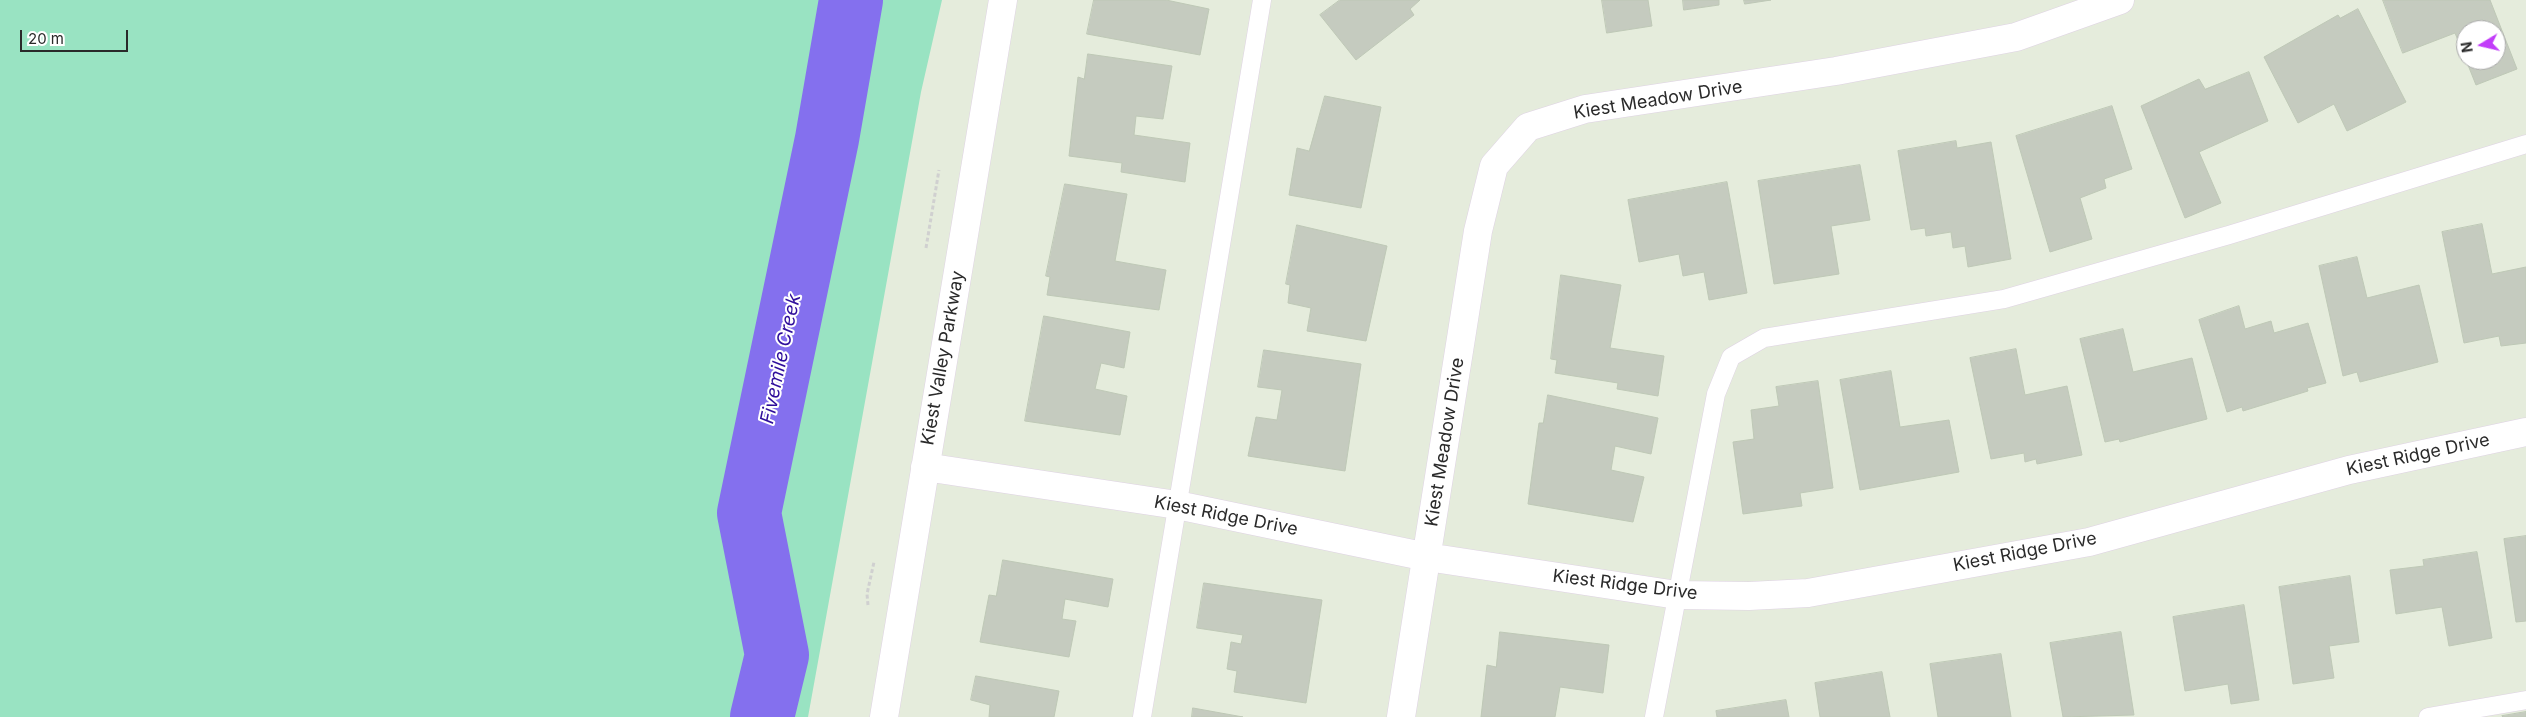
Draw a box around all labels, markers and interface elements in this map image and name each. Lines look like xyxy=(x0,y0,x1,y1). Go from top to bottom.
scale bar xyxy=(22,20,130,52)
north arrow xyxy=(2456,20,2506,70)
text: 20 m xyxy=(28,29,64,48)
text: N xyxy=(2457,41,2476,54)
street label: Kiest Meadow Drive xyxy=(1572,76,1744,124)
street label: Kiest Valley Parkway xyxy=(917,269,969,447)
water label: Fivemile Creek xyxy=(756,292,806,426)
street label: Kiest Meadow Drive xyxy=(1421,356,1469,528)
street label: Kiest Ridge Drive xyxy=(2344,429,2492,481)
street label: Kiest Ridge Drive xyxy=(1152,491,1300,541)
street label: Kiest Ridge Drive xyxy=(1951,527,2099,577)
street label: Kiest Ridge Drive xyxy=(1551,565,1699,605)

